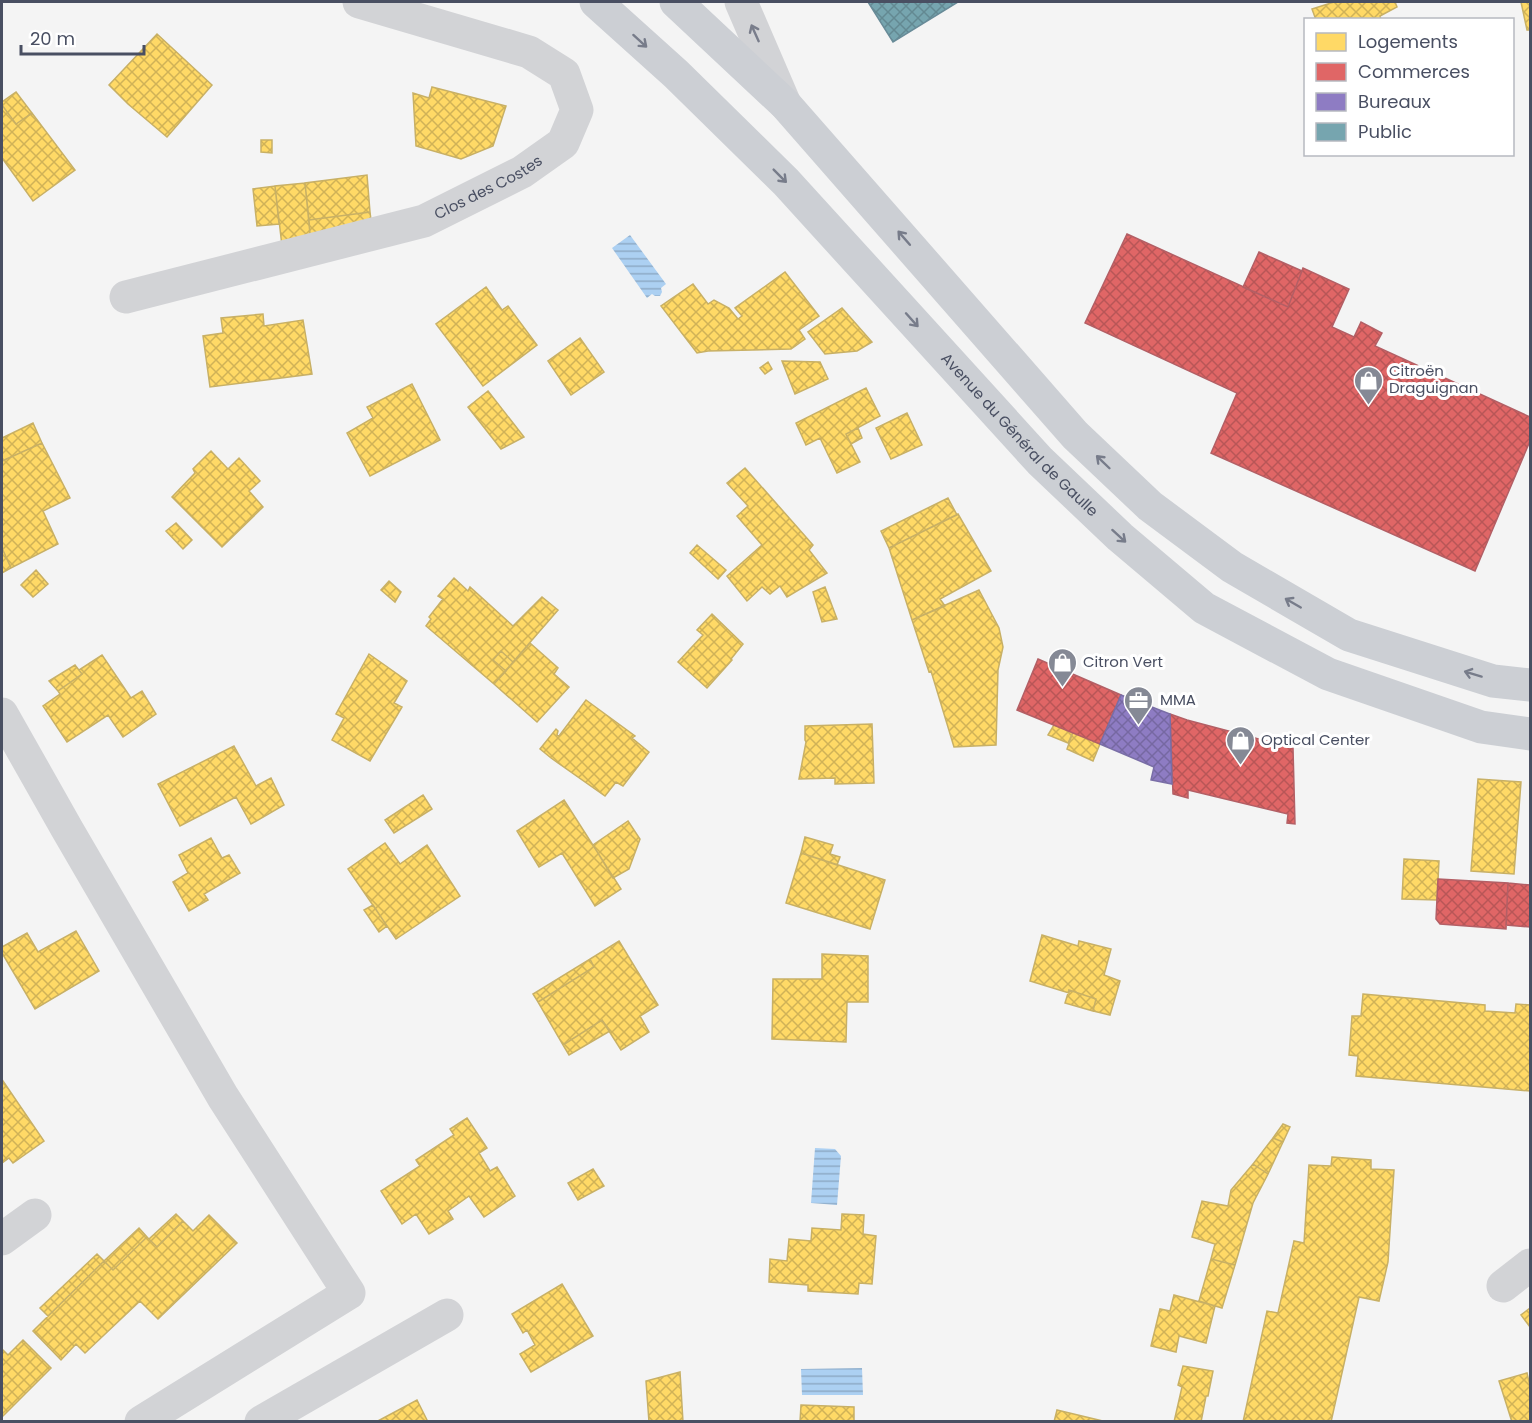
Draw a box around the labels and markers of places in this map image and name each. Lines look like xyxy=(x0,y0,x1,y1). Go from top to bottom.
place label: Citroën Draguignan xyxy=(1389,360,1478,398)
shop icon: Citroën Draguignan xyxy=(1352,364,1384,406)
shop icon: Citron Vert xyxy=(1046,646,1078,688)
place label: Citron Vert xyxy=(1083,651,1163,672)
office icon: MMA xyxy=(1123,684,1155,726)
place label: MMA xyxy=(1160,689,1196,710)
shop icon: Optical Center xyxy=(1224,724,1256,766)
place label: Optical Center xyxy=(1261,729,1370,750)

